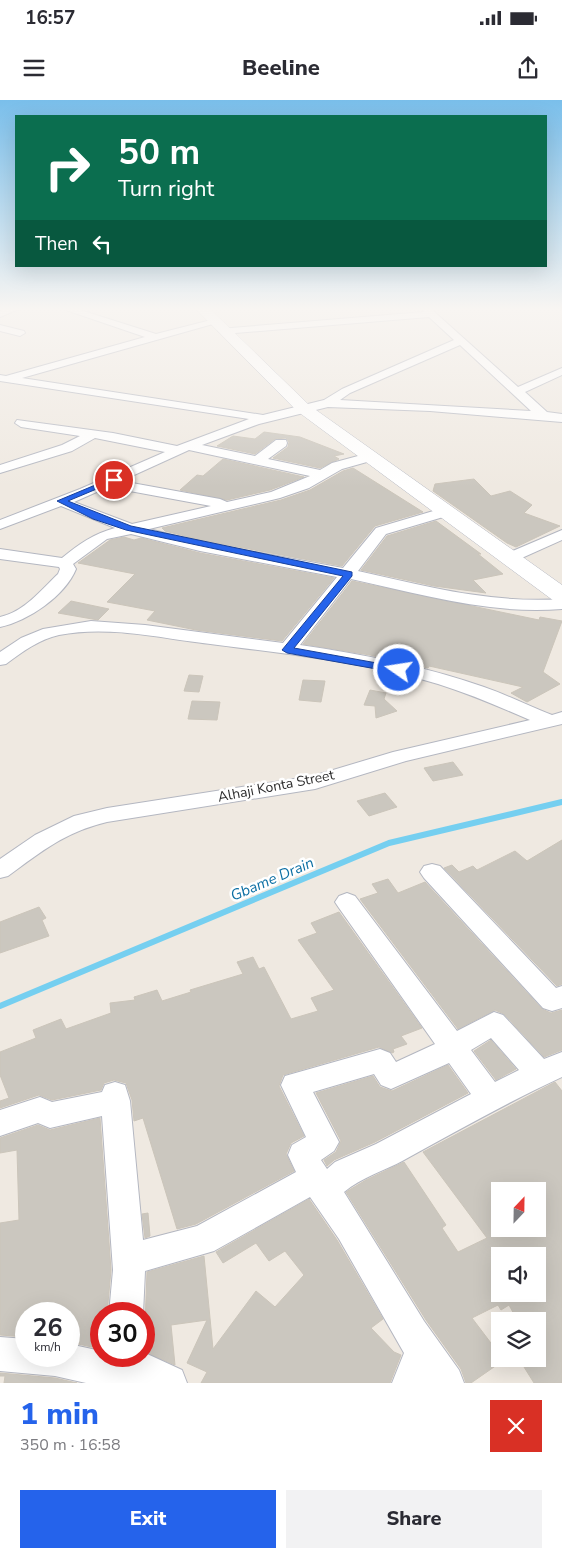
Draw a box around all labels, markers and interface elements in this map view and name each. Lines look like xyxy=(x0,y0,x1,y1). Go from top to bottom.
text: 16:57 xyxy=(25,5,75,31)
text: Beeline xyxy=(242,53,320,83)
icon: menu xyxy=(20,54,48,82)
icon: share xyxy=(514,54,542,82)
text: 50 m xyxy=(118,129,200,176)
icon: right xyxy=(35,135,100,200)
text: Turn right xyxy=(118,174,214,204)
icon: left xyxy=(88,230,116,258)
text: Then xyxy=(35,231,78,257)
pin xyxy=(93,459,135,501)
icon: arrive xyxy=(100,466,128,494)
position arrow xyxy=(372,643,424,695)
street label: Alhaji Konta Street xyxy=(216,765,336,807)
water label: Gbame Drain xyxy=(227,852,317,906)
north arrow xyxy=(491,1182,546,1238)
map controls xyxy=(491,1182,546,1367)
button: sound xyxy=(491,1247,546,1302)
speed limit sign: 30 xyxy=(90,1302,155,1367)
text: 26 xyxy=(32,1311,63,1345)
button: layers xyxy=(491,1312,546,1367)
text: km/h xyxy=(34,1339,61,1355)
text: 1 min xyxy=(20,1394,99,1435)
button: close xyxy=(490,1400,542,1452)
text: 350 m · 16:58 xyxy=(20,1434,121,1456)
button: Exit xyxy=(20,1490,276,1548)
button: Share xyxy=(286,1490,542,1548)

